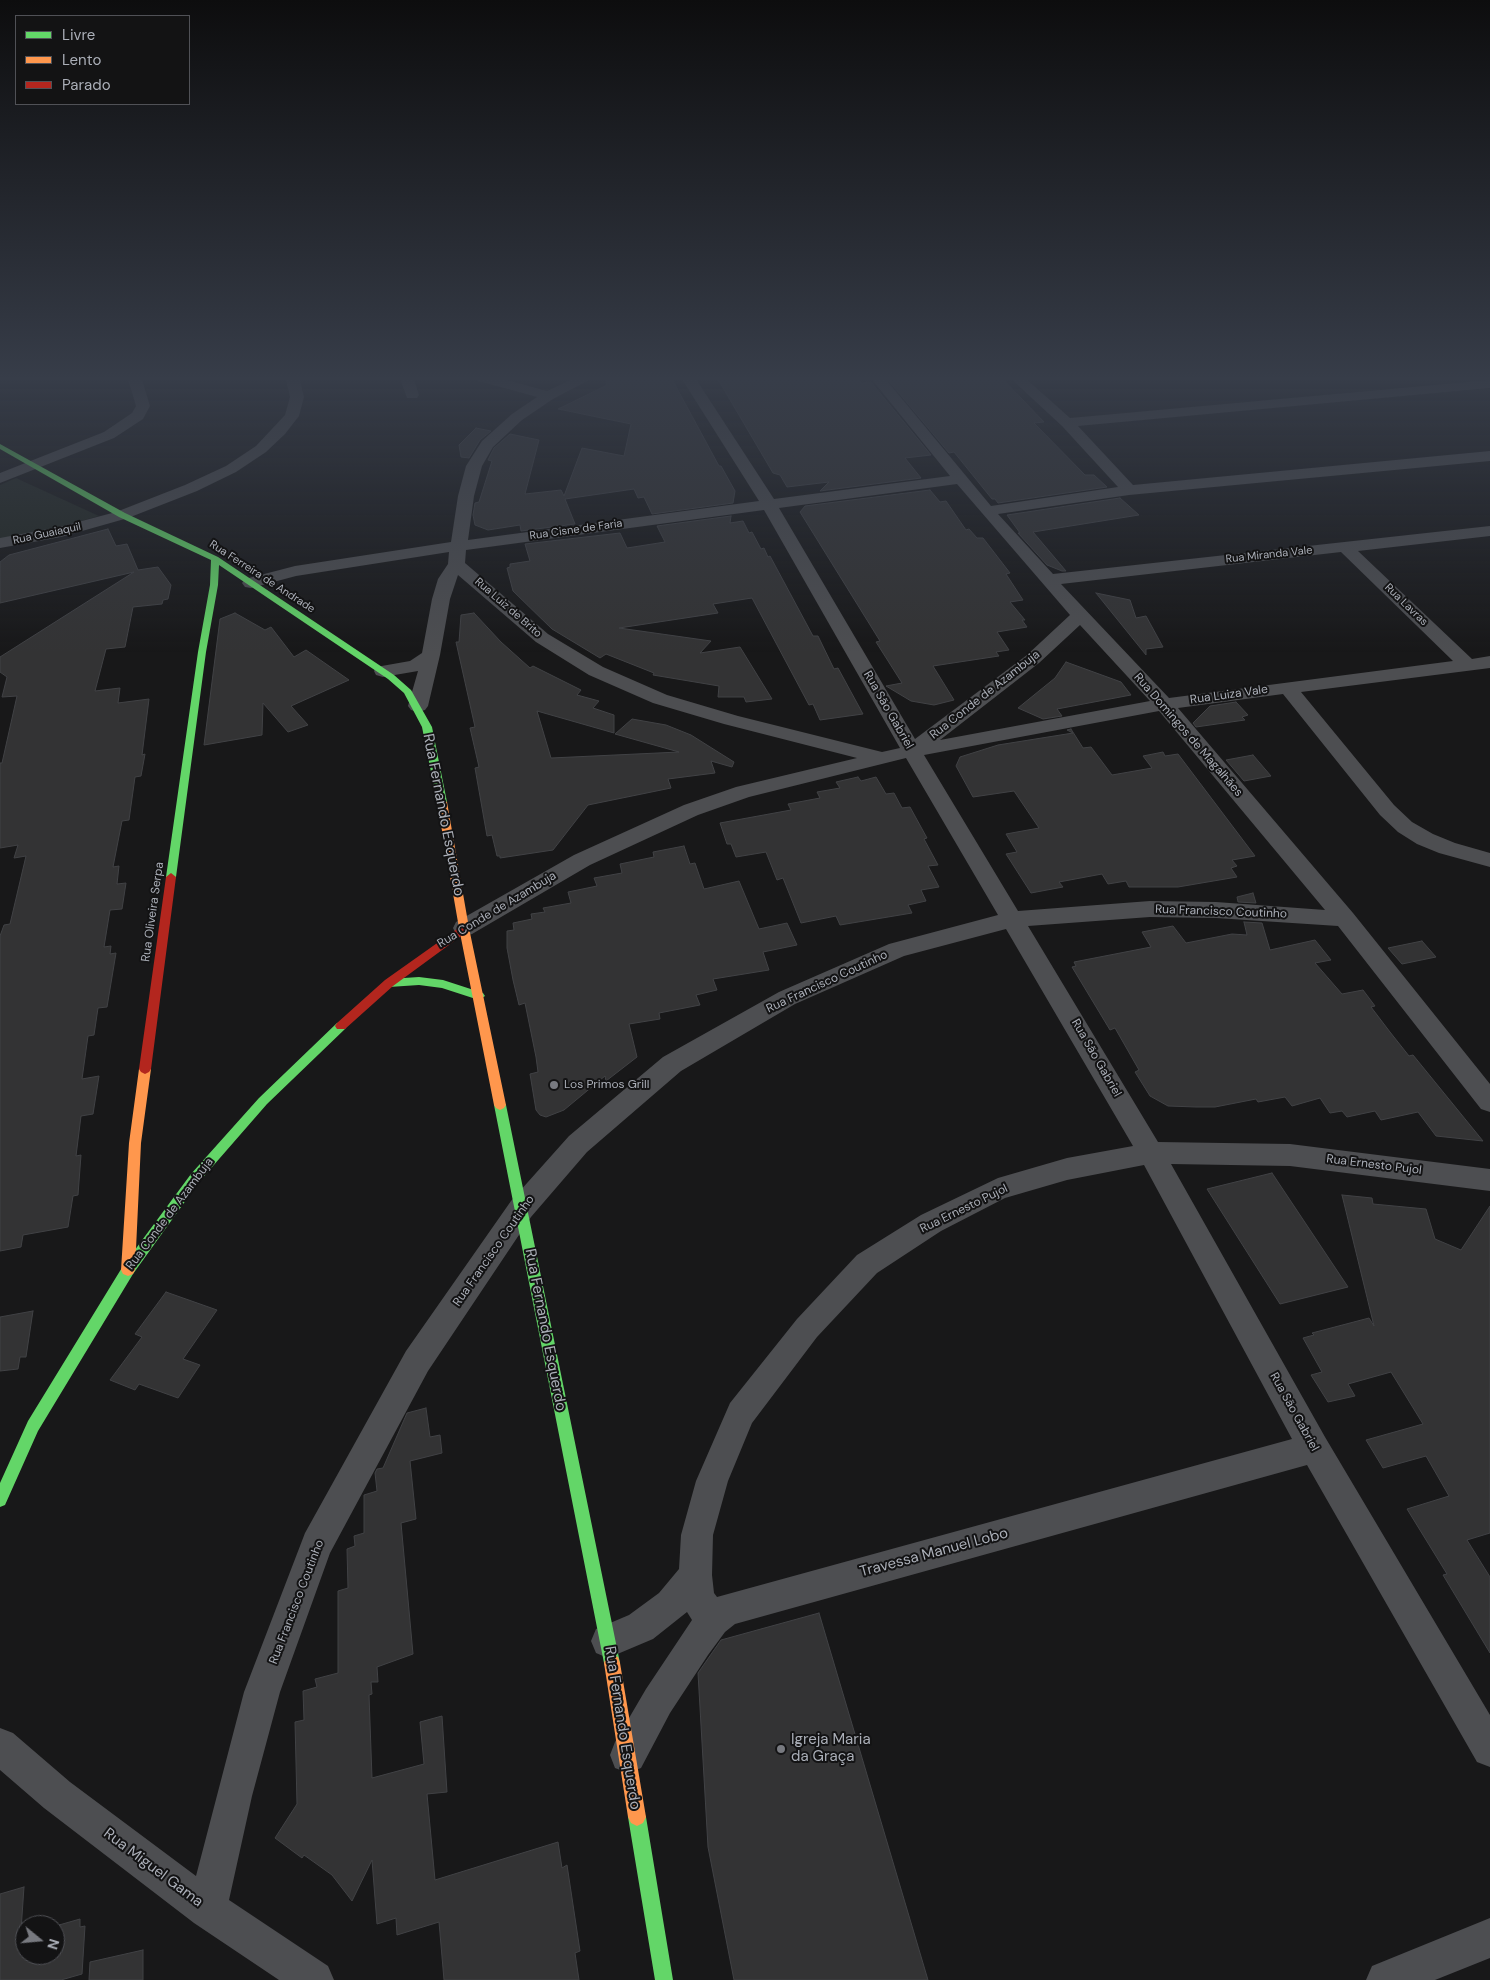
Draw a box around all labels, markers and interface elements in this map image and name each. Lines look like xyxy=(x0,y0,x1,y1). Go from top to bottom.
legend xyxy=(15,15,190,105)
text: Livre xyxy=(62,25,95,45)
text: Lento xyxy=(62,50,101,70)
text: Parado xyxy=(62,75,111,95)
street label: Rua Cisne de Faria xyxy=(529,517,623,543)
street label: Rua Guaiaquil xyxy=(12,520,82,548)
street label: Rua Ferreira de Andrade xyxy=(207,538,317,616)
street label: Rua Miranda Vale xyxy=(1225,544,1313,566)
street label: Rua Luiz de Brito xyxy=(472,575,544,641)
street label: Rua Lavras xyxy=(1382,581,1430,629)
street label: Rua Conde de Azambuja xyxy=(927,647,1043,743)
street label: Rua São Gabriel xyxy=(860,669,916,751)
street label: Rua Domingos de Magalhães xyxy=(1131,670,1245,800)
street label: Rua Luiza Vale xyxy=(1189,682,1269,708)
street label: Rua Fernando Esquerdo xyxy=(418,732,468,898)
street label: Rua Oliveira Serpa xyxy=(139,861,167,963)
street label: Rua Conde de Azambuja xyxy=(435,869,559,951)
street label: Rua Francisco Coutinho xyxy=(1155,903,1287,921)
street label: Rua Francisco Coutinho xyxy=(764,948,890,1016)
street label: Rua São Gabriel xyxy=(1068,1017,1124,1099)
place label: Los Primos Grill xyxy=(564,1078,649,1092)
marker: Los Primos Grill xyxy=(548,1079,560,1091)
street label: Rua Ernesto Pujol xyxy=(1326,1152,1422,1178)
street label: Rua Conde de Azambuja xyxy=(123,1155,217,1273)
street label: Rua Ernesto Pujol xyxy=(918,1182,1010,1236)
street label: Rua Francisco Coutinho xyxy=(450,1193,538,1309)
street label: Rua Fernando Esquerdo xyxy=(520,1247,570,1413)
street label: Rua São Gabriel xyxy=(1267,1370,1321,1454)
street label: Travessa Manuel Lobo xyxy=(858,1525,1010,1581)
street label: Rua Francisco Coutinho xyxy=(267,1538,327,1666)
street label: Rua Fernando Esquerdo xyxy=(600,1645,644,1811)
place label: Igreja Maria da Graça xyxy=(791,1731,871,1766)
marker: Igreja Maria da Graça xyxy=(775,1743,787,1755)
street label: Rua Miguel Gama xyxy=(100,1825,206,1911)
north arrow xyxy=(15,1915,65,1965)
text: N xyxy=(43,1937,63,1952)

